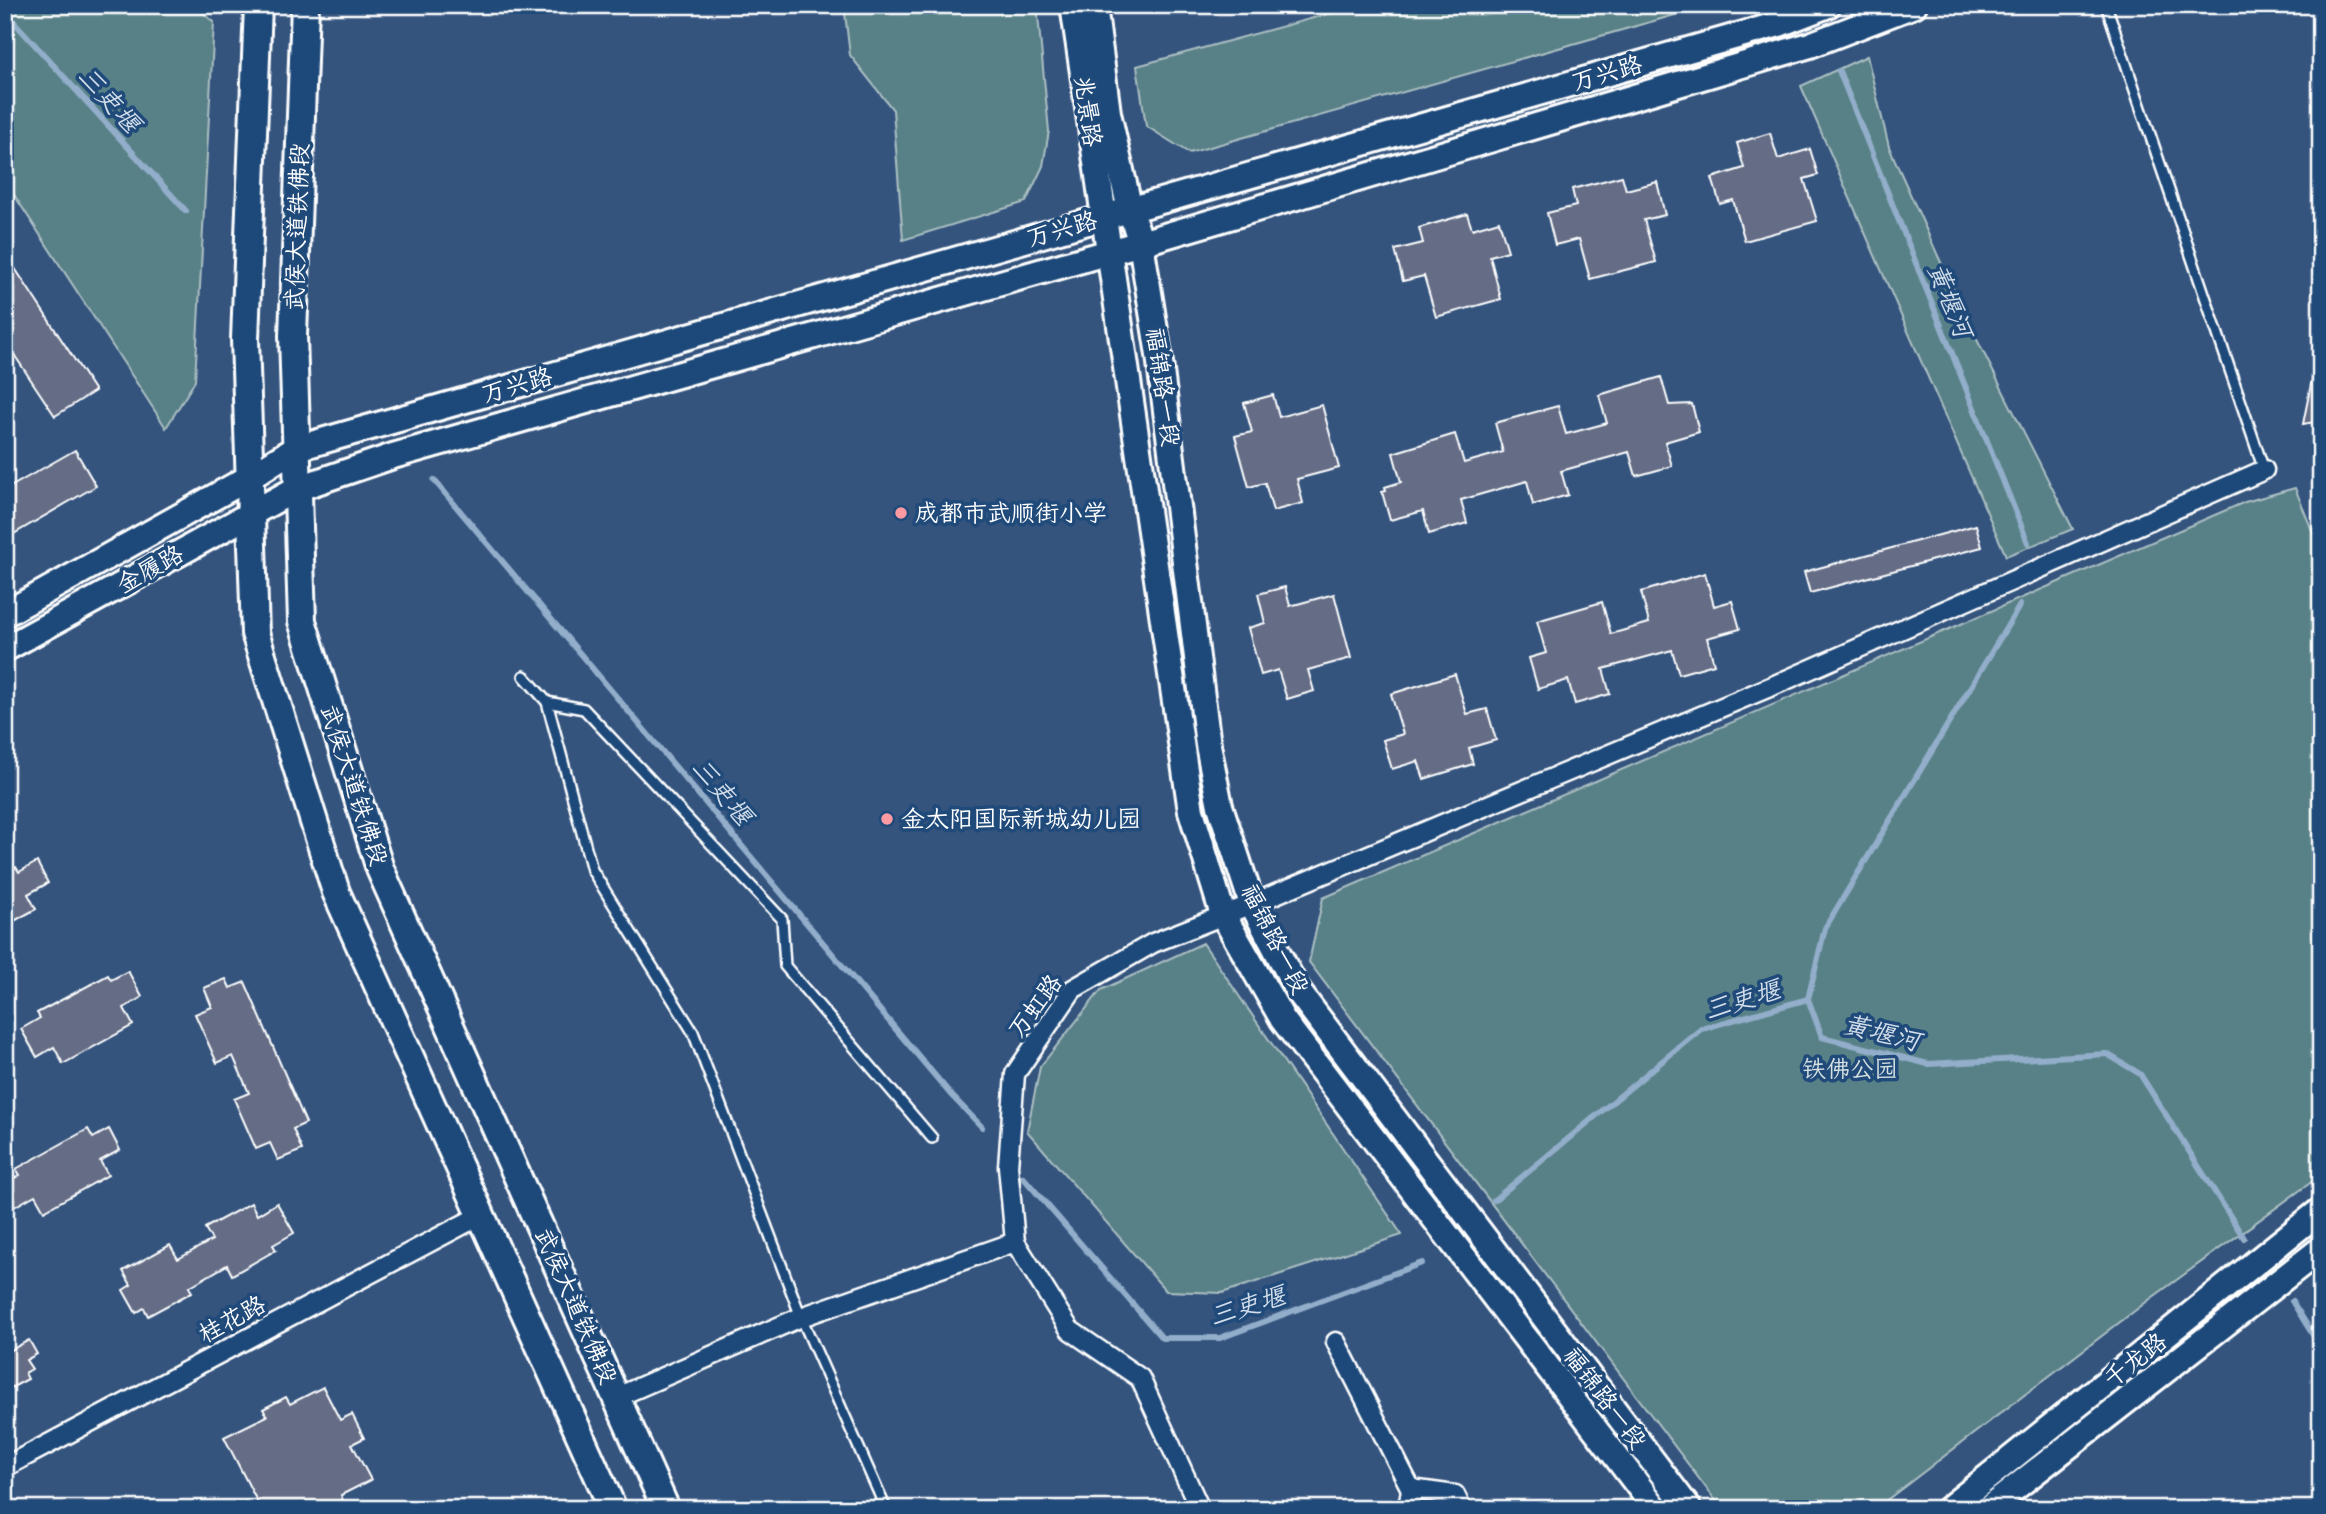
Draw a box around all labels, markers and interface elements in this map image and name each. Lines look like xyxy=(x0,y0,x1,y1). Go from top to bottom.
street label: 万兴路 xyxy=(1568,48,1646,98)
water label: 三吏堰 xyxy=(71,58,151,142)
street label: 兆景路 xyxy=(1067,73,1109,149)
street label: 武侯大道铁佛段 xyxy=(278,142,316,312)
street label: 万兴路 xyxy=(1023,204,1101,254)
water label: 黄堰河 xyxy=(1920,257,1983,346)
street label: 福锦路一段 xyxy=(1139,325,1187,449)
street label: 万兴路 xyxy=(478,360,556,410)
place label: 成都市武顺街小学 xyxy=(915,497,1107,529)
marker: 成都市武顺街小学 xyxy=(893,505,909,521)
street label: 金履路 xyxy=(111,538,189,600)
street label: 武侯大道铁佛段 xyxy=(313,700,395,870)
water label: 三吏堰 xyxy=(685,750,763,834)
place label: 金太阳国际新城幼儿园 xyxy=(901,803,1141,835)
marker: 金太阳国际新城幼儿园 xyxy=(879,811,895,827)
street label: 福锦路一段 xyxy=(1234,878,1316,1000)
street label: 万虹路 xyxy=(1001,968,1069,1044)
water label: 三吏堰 xyxy=(1700,970,1787,1027)
water label: 黄堰河 xyxy=(1840,1006,1928,1059)
park label: 铁佛公园 xyxy=(1802,1053,1898,1085)
street label: 武侯大道铁佛段 xyxy=(527,1223,625,1389)
water label: 三吏堰 xyxy=(1205,1276,1292,1333)
street label: 桂花路 xyxy=(193,1288,271,1350)
street label: 千龙路 xyxy=(2097,1325,2173,1395)
street label: 福锦路一段 xyxy=(1556,1340,1654,1456)

